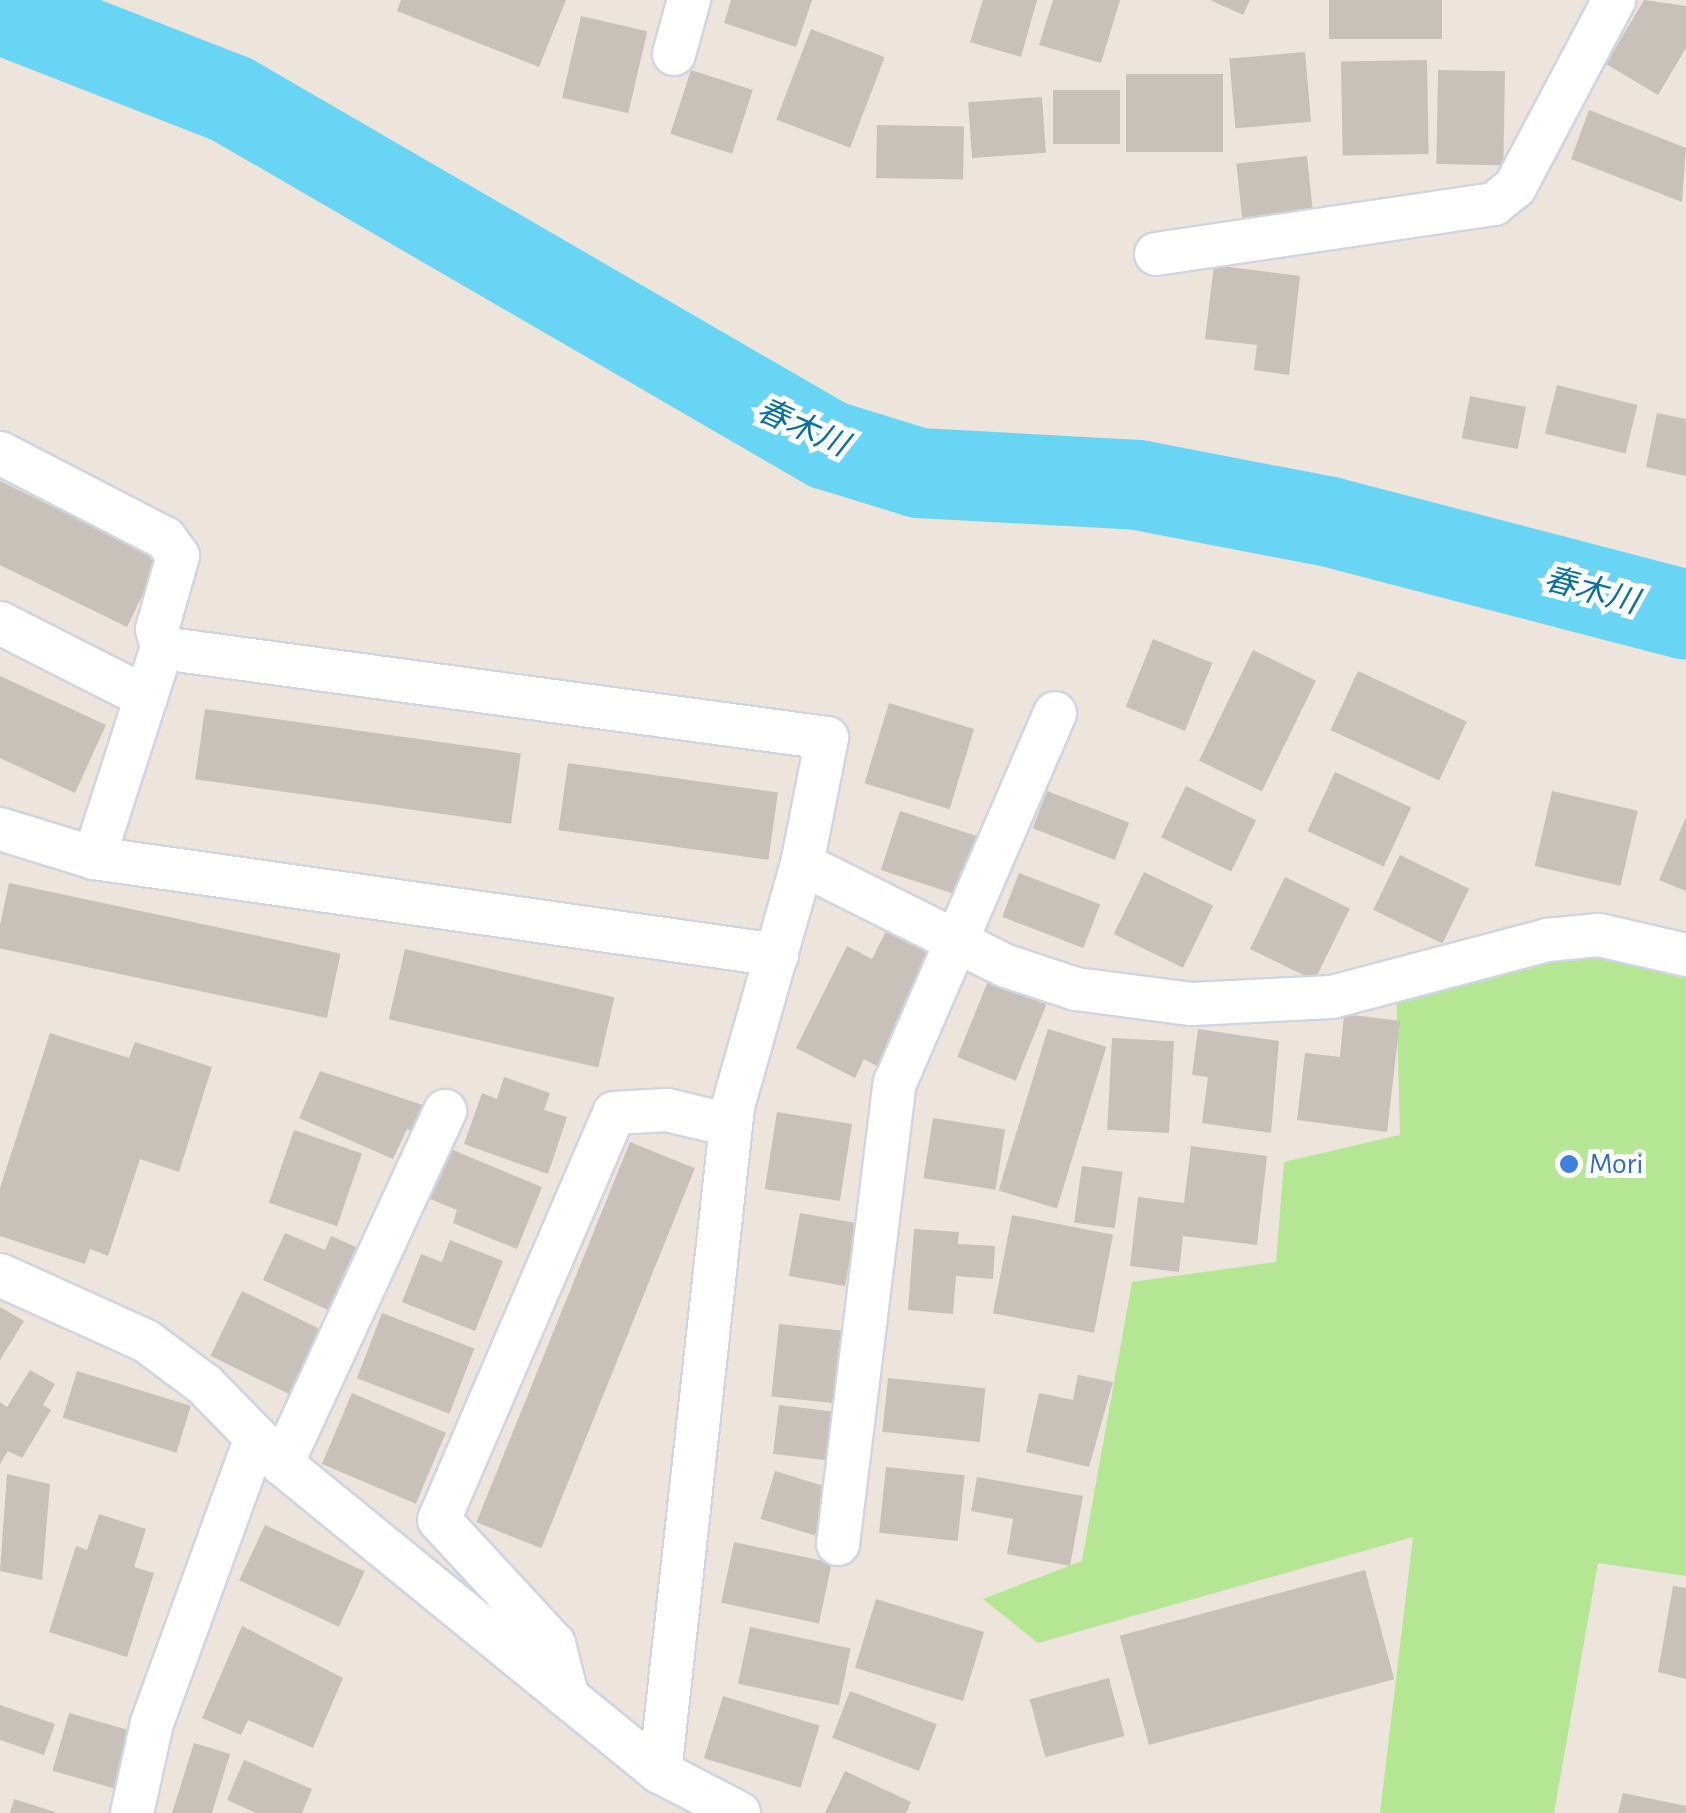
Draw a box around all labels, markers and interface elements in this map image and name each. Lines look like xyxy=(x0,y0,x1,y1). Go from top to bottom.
water label: 春木川 xyxy=(750,391,854,465)
water label: 春木川 xyxy=(1540,560,1642,622)
place label: Mori xyxy=(1589,1146,1643,1182)
marker: Mori xyxy=(1558,1153,1580,1175)

